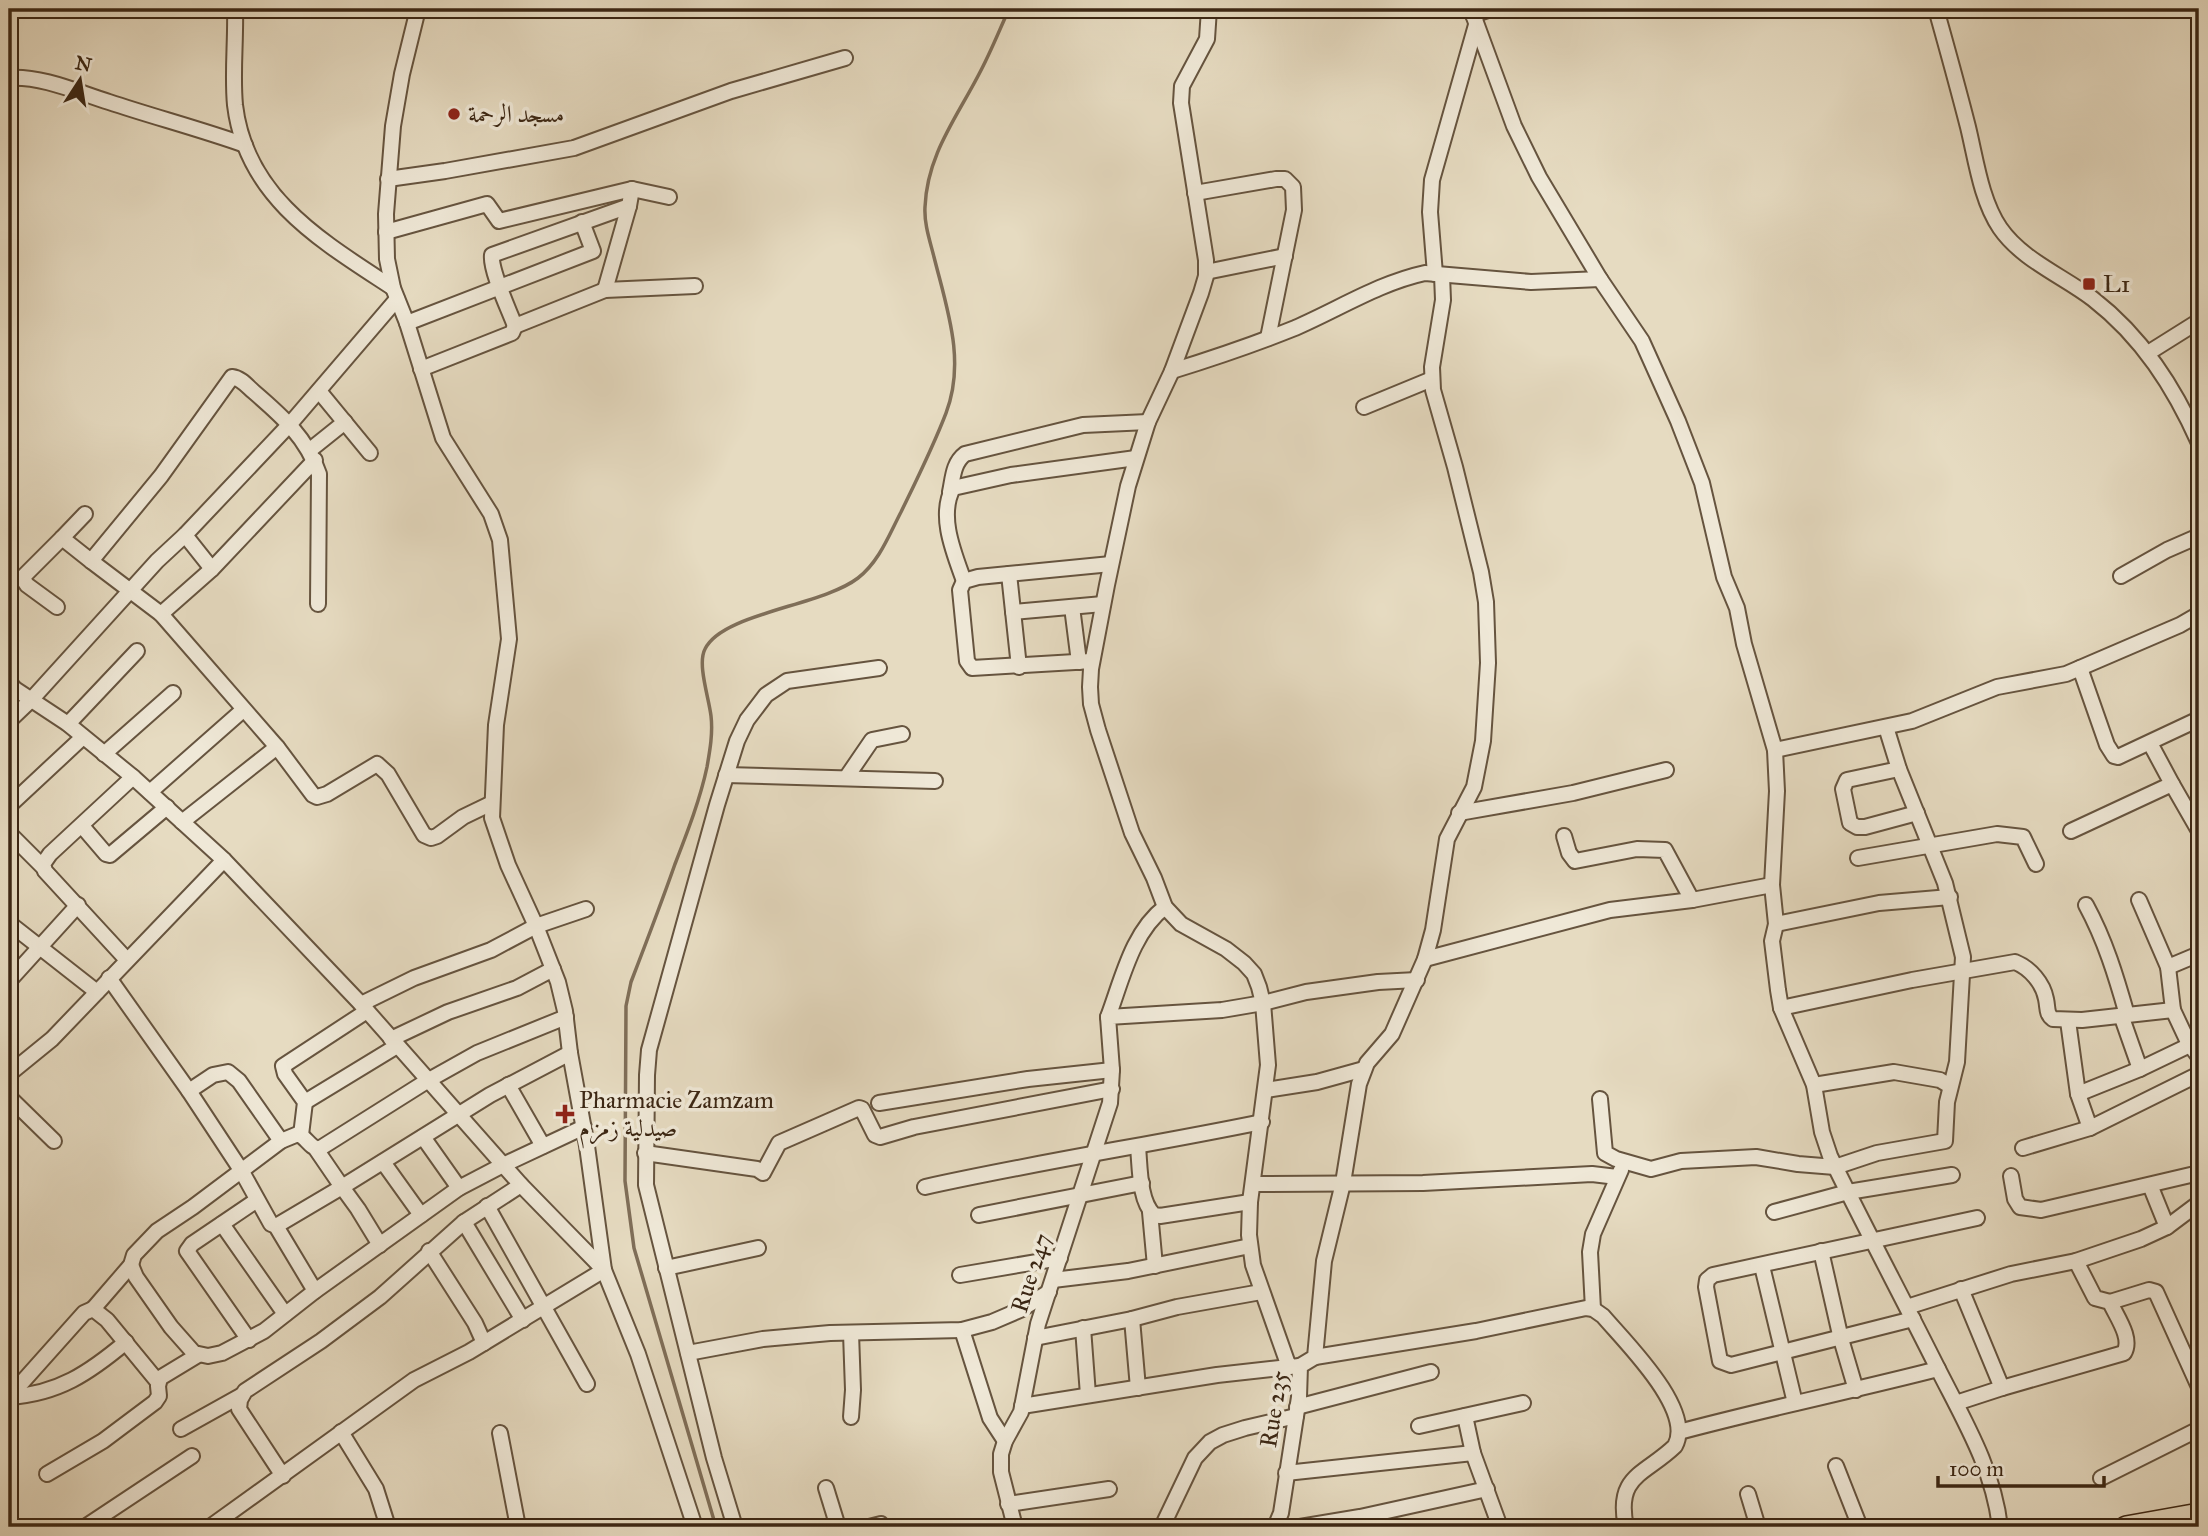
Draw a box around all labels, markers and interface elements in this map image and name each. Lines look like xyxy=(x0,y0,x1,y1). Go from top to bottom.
north arrow xyxy=(46,46,116,116)
text: N xyxy=(73,51,94,77)
place label: مسجد الرحمة xyxy=(468,99,564,129)
marker: مسجد الرحمة xyxy=(446,106,462,122)
place label: L1 xyxy=(2103,269,2130,299)
marker: L1 xyxy=(2081,276,2097,292)
place label: Pharmacie Zamzam صيدلية زمزم xyxy=(579,1085,774,1149)
marker: Pharmacie Zamzam صيدلية زمزم xyxy=(557,1106,573,1122)
street label: Rue 247 xyxy=(1004,1230,1058,1316)
street label: Rue 235 xyxy=(1253,1369,1295,1449)
scale bar xyxy=(1938,1445,2105,1489)
text: 100 m xyxy=(1949,1456,2004,1482)

